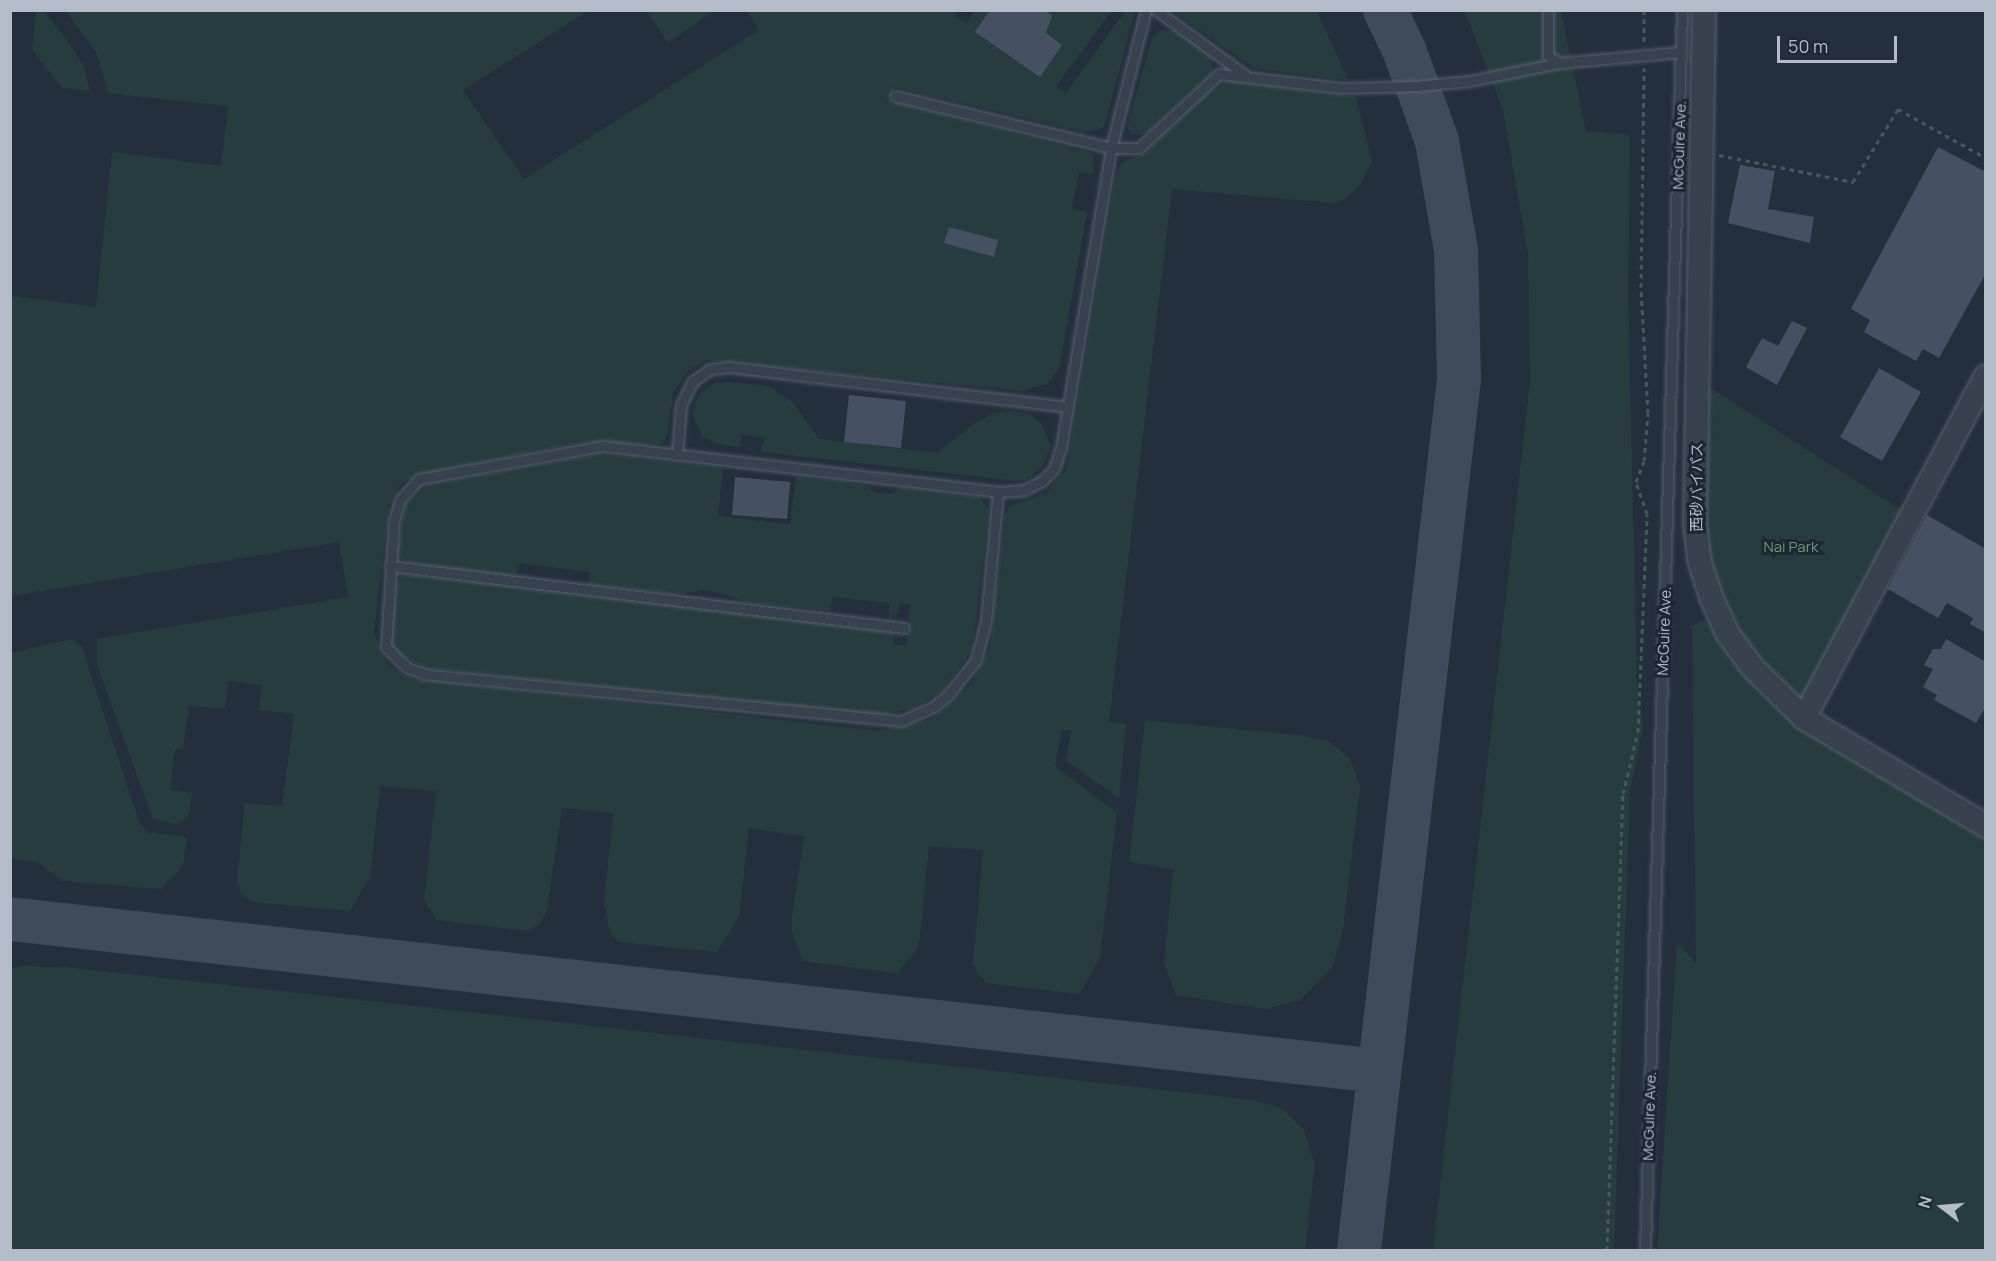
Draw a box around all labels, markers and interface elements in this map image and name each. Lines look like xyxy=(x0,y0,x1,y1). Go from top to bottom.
scale bar xyxy=(1780,24,1900,62)
text: 50 m xyxy=(1788,34,1828,58)
street label: McGuire Ave. xyxy=(1668,100,1690,190)
street label: 西砂バイパス xyxy=(1688,442,1706,532)
park label: Nai Park xyxy=(1764,538,1818,556)
street label: McGuire Ave. xyxy=(1653,586,1675,676)
street label: McGuire Ave. xyxy=(1638,1071,1660,1161)
north arrow xyxy=(1912,1177,1972,1237)
text: N xyxy=(1913,1193,1937,1211)

